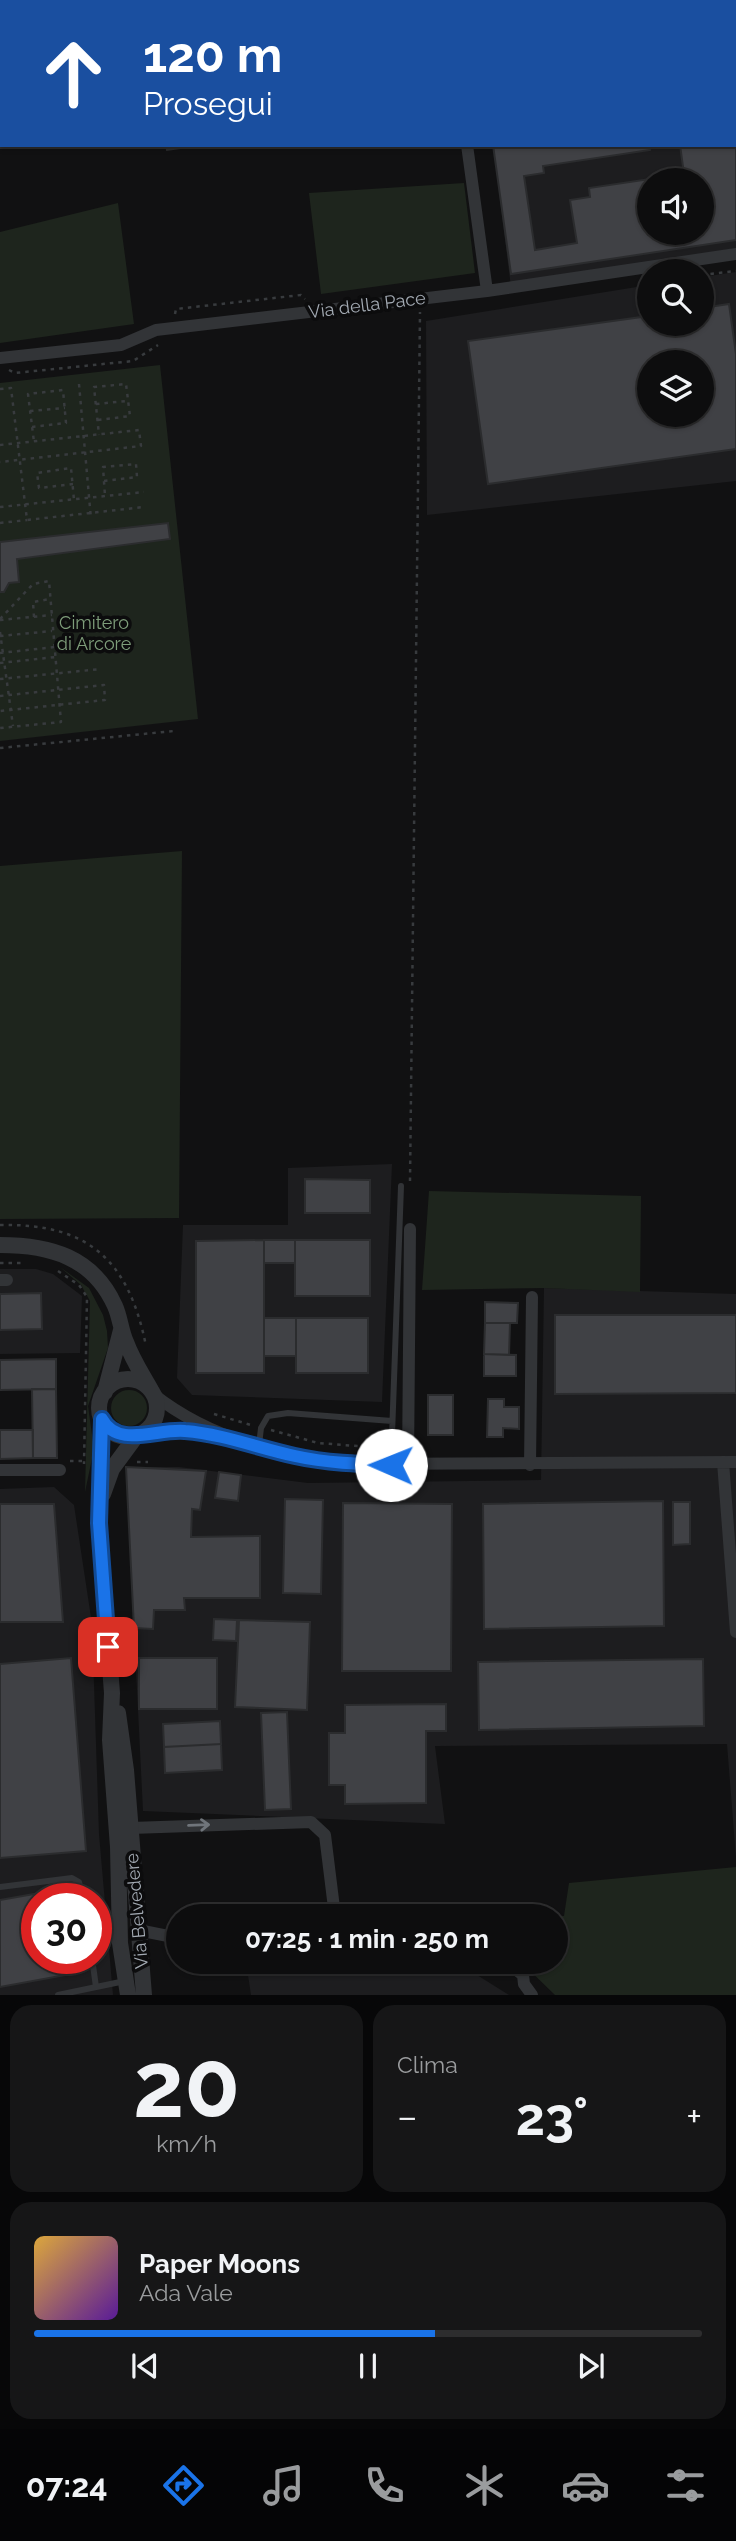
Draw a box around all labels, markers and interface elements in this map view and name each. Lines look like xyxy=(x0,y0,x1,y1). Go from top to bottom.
text: 120 m xyxy=(143,26,282,83)
icon: ahead xyxy=(28,28,119,119)
text: Prosegui xyxy=(143,85,273,122)
map controls xyxy=(637,168,714,427)
button: sound xyxy=(637,168,714,245)
button: search xyxy=(637,259,714,336)
street label: Via della Pace xyxy=(307,287,427,322)
button: layers xyxy=(637,350,714,427)
park label: Cimitero di Arcore xyxy=(57,612,132,654)
position arrow xyxy=(354,1428,428,1502)
pin xyxy=(78,1617,138,1677)
icon: arrive xyxy=(89,1628,127,1666)
one-way arrow xyxy=(187,1819,210,1832)
street label: Via Belvedere xyxy=(121,1852,152,1970)
speed limit sign: 30 xyxy=(21,1883,112,1974)
text: 07:25 · 1 min · 250 m xyxy=(245,1924,489,1954)
text: 20 xyxy=(133,2031,240,2138)
text: Clima xyxy=(397,2051,458,2078)
text: 23° xyxy=(516,2086,588,2147)
text: − xyxy=(397,2094,417,2139)
text: + xyxy=(686,2094,702,2139)
text: km/h xyxy=(156,2130,217,2157)
text: Paper Moons xyxy=(139,2249,300,2279)
text: Ada Vale xyxy=(139,2279,233,2306)
icon: previous xyxy=(126,2347,164,2385)
icon: pause xyxy=(349,2347,387,2385)
icon: next xyxy=(572,2347,610,2385)
icon: directions xyxy=(159,2461,208,2510)
icon: music xyxy=(259,2461,308,2510)
icon: phone xyxy=(360,2461,409,2510)
icon: climate xyxy=(460,2461,509,2510)
icon: car xyxy=(561,2461,610,2510)
icon: filters xyxy=(661,2461,710,2510)
text: 07:24 xyxy=(26,2467,108,2504)

